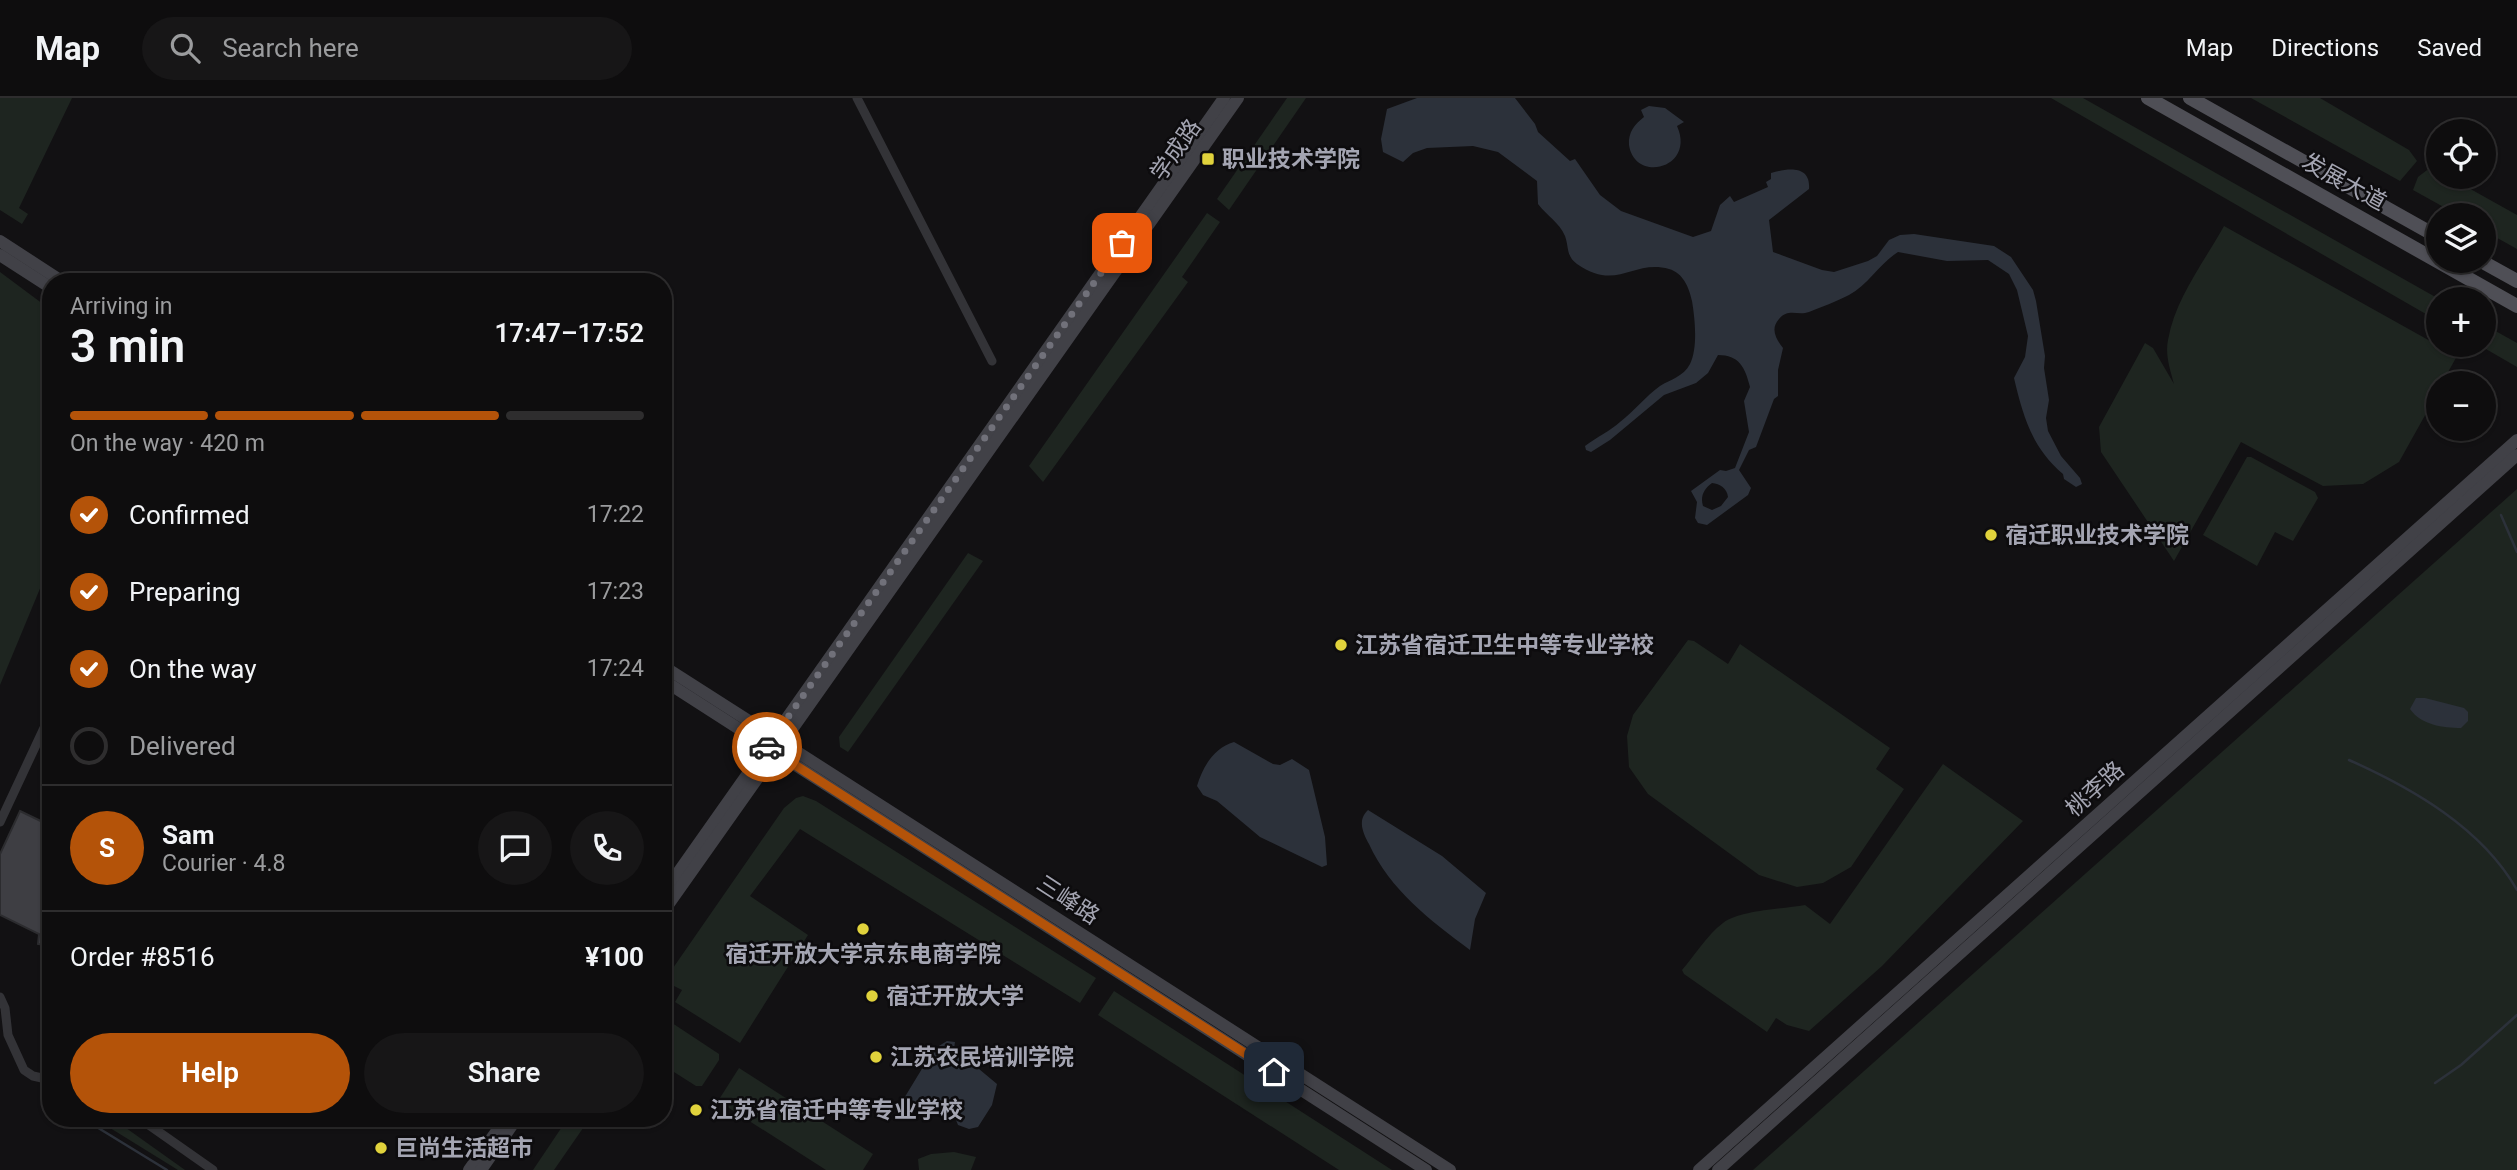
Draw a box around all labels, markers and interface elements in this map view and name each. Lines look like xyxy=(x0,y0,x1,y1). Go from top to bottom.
search box xyxy=(142,17,632,80)
text: Map xyxy=(35,29,100,68)
icon: search xyxy=(166,29,204,67)
text: Search here xyxy=(222,33,359,63)
text: Map xyxy=(2186,34,2233,62)
text: Directions xyxy=(2271,34,2379,62)
text: Saved xyxy=(2417,34,2482,62)
street label: 学成路 xyxy=(1145,114,1207,186)
map controls xyxy=(2426,119,2496,441)
button: locate xyxy=(2426,119,2496,189)
place label: 职业技术学院 xyxy=(1222,146,1360,173)
street label: 发展大道 xyxy=(2297,148,2391,216)
marker: 职业技术学院 xyxy=(1200,151,1216,167)
button: layers xyxy=(2426,203,2496,273)
pin xyxy=(1092,213,1152,273)
icon: bag xyxy=(1103,224,1141,262)
button: + xyxy=(2426,287,2496,357)
text: Arriving in xyxy=(70,293,173,320)
text: 17:47–17:52 xyxy=(494,318,644,348)
text: 3 min xyxy=(70,319,185,373)
button: − xyxy=(2426,371,2496,441)
text: On the way · 420 m xyxy=(70,430,265,457)
icon: check xyxy=(70,496,108,534)
text: Confirmed xyxy=(129,500,250,530)
text: 17:22 xyxy=(587,501,644,528)
place label: 宿迁职业技术学院 xyxy=(2005,522,2189,549)
marker: 宿迁职业技术学院 xyxy=(1983,527,1999,543)
icon: check xyxy=(70,573,108,611)
text: Preparing xyxy=(129,577,241,607)
text: 17:23 xyxy=(587,578,644,605)
place label: 江苏省宿迁卫生中等专业学校 xyxy=(1355,632,1654,659)
marker: 江苏省宿迁卫生中等专业学校 xyxy=(1333,637,1349,653)
icon: check xyxy=(70,650,108,688)
text: On the way xyxy=(129,654,257,684)
text: 17:24 xyxy=(587,655,644,682)
courier xyxy=(732,712,802,782)
icon: car xyxy=(748,728,786,766)
text: Delivered xyxy=(129,731,236,761)
street label: 桃李路 xyxy=(2060,756,2130,822)
button: chat xyxy=(478,811,552,885)
button: phone xyxy=(570,811,644,885)
text: Sam xyxy=(162,820,214,850)
text: S xyxy=(99,833,115,863)
text: Courier · 4.8 xyxy=(162,850,285,877)
street label: 三峰路 xyxy=(1032,870,1104,930)
marker: 宿迁开放大学京东电商学院 xyxy=(855,921,871,937)
place label: 宿迁开放大学京东电商学院 xyxy=(725,941,1001,968)
text: Order #8516 xyxy=(70,942,215,972)
text: ¥100 xyxy=(585,942,644,972)
place label: 宿迁开放大学 xyxy=(886,983,1024,1010)
marker: 宿迁开放大学 xyxy=(864,988,880,1004)
button: Help xyxy=(70,1033,350,1113)
button: Share xyxy=(364,1033,644,1113)
pin xyxy=(1244,1042,1304,1102)
place label: 江苏农民培训学院 xyxy=(890,1044,1074,1071)
marker: 江苏农民培训学院 xyxy=(868,1049,884,1065)
icon: home xyxy=(1255,1053,1293,1091)
place label: 江苏省宿迁中等专业学校 xyxy=(710,1097,963,1124)
marker: 江苏省宿迁中等专业学校 xyxy=(688,1102,704,1118)
place label: 巨尚生活超市 xyxy=(395,1135,533,1162)
marker: 巨尚生活超市 xyxy=(373,1140,389,1156)

